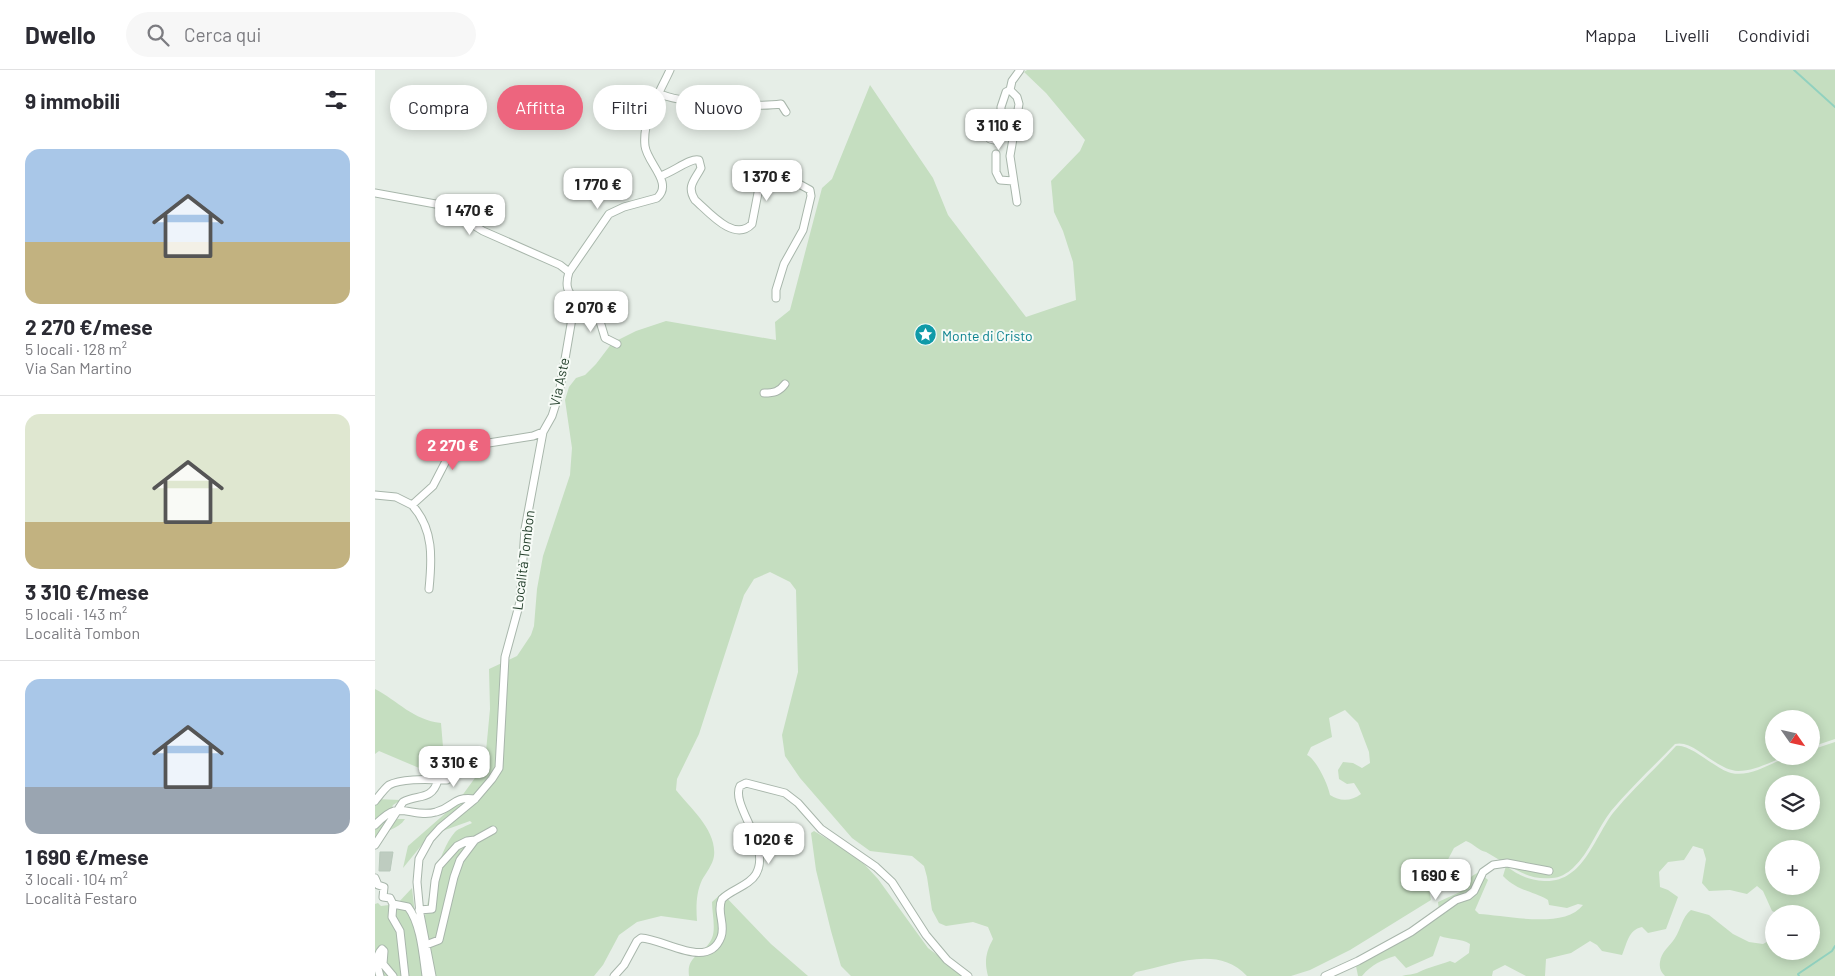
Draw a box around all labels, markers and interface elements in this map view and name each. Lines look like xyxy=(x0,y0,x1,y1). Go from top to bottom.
search box xyxy=(126,12,476,57)
text: Dwello xyxy=(25,20,96,49)
icon: search xyxy=(144,21,172,49)
text: Cerca qui xyxy=(184,23,261,46)
text: Mappa xyxy=(1585,24,1636,46)
text: Livelli xyxy=(1664,24,1710,46)
text: Condividi xyxy=(1738,24,1810,46)
chip: Compra xyxy=(390,85,487,130)
chip: Affitta xyxy=(497,85,583,130)
chip: Filtri xyxy=(593,85,666,130)
chip: Nuovo xyxy=(676,85,761,130)
icon: filters xyxy=(322,86,350,114)
text: 9 immobili xyxy=(25,88,120,113)
pin: 3 110 € xyxy=(953,108,1045,151)
text: 3 110 € xyxy=(976,115,1022,134)
pin: 1 370 € xyxy=(721,160,813,202)
text: 1 370 € xyxy=(743,166,791,185)
pin: 1 770 € xyxy=(552,168,644,210)
text: 1 770 € xyxy=(574,174,622,193)
icon: home xyxy=(143,181,233,271)
pin: 1 470 € xyxy=(424,194,516,236)
text: 1 470 € xyxy=(446,200,494,219)
pin: 2 070 € xyxy=(545,290,637,333)
text: 2 070 € xyxy=(565,297,617,316)
text: 2 270 €/mese xyxy=(25,314,153,339)
place icon: Monte di Cristo xyxy=(914,323,938,347)
place label: Monte di Cristo xyxy=(942,327,1033,344)
text: 5 locali · 128 m² xyxy=(25,339,127,358)
street label: Via Aste xyxy=(546,356,572,408)
text: Via San Martino xyxy=(25,358,132,377)
pin: 2 270 € xyxy=(407,428,499,471)
text: 2 270 € xyxy=(427,435,479,454)
icon: home xyxy=(143,447,233,537)
street label: Località Tombon xyxy=(508,509,538,611)
text: 3 310 €/mese xyxy=(25,579,149,604)
text: 5 locali · 143 m² xyxy=(25,604,127,623)
text: Località Tombon xyxy=(25,623,140,642)
north arrow xyxy=(1765,710,1820,765)
map controls xyxy=(1765,710,1820,960)
icon: home xyxy=(143,712,233,802)
pin: 3 310 € xyxy=(408,746,500,788)
text: 3 310 € xyxy=(430,752,478,771)
button: layers xyxy=(1765,775,1820,830)
pin: 1 020 € xyxy=(723,822,815,865)
text: 1 020 € xyxy=(744,829,794,848)
button: + xyxy=(1765,840,1820,895)
text: 1 690 €/mese xyxy=(25,844,149,869)
pin: 1 690 € xyxy=(1390,858,1482,901)
text: 1 690 € xyxy=(1412,865,1460,884)
text: 3 locali · 104 m² xyxy=(25,869,128,888)
text: Località Festaro xyxy=(25,888,137,907)
button: − xyxy=(1765,905,1820,960)

